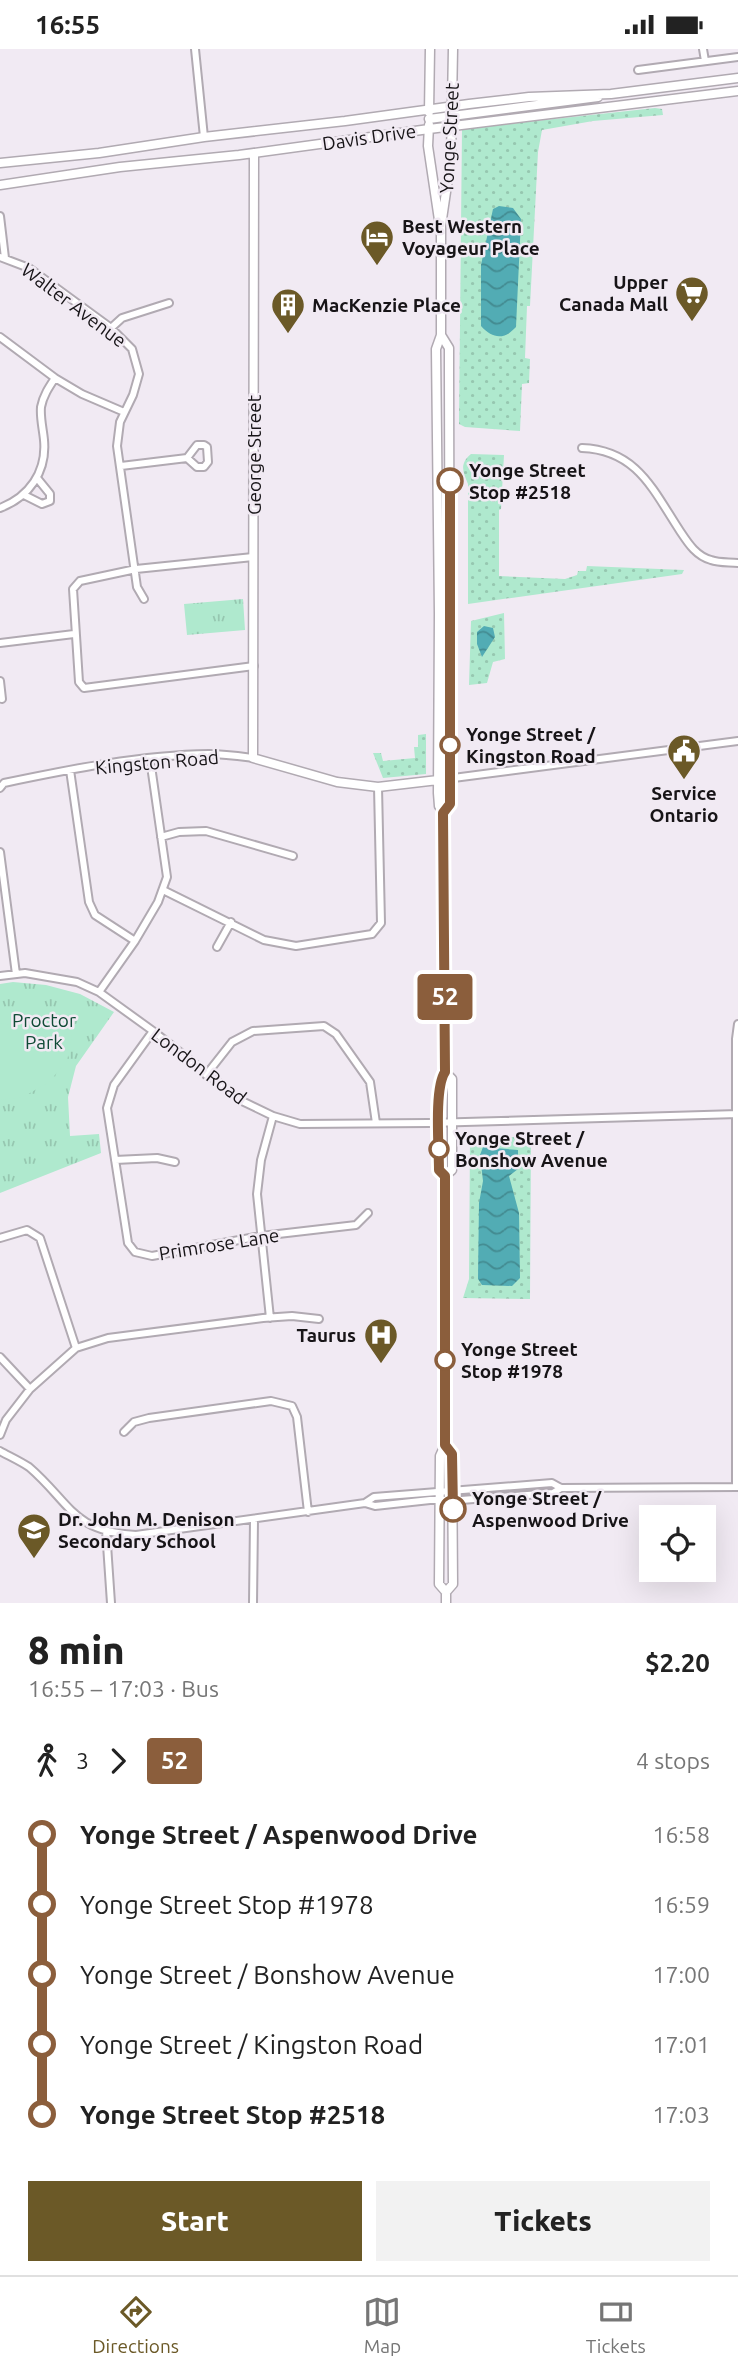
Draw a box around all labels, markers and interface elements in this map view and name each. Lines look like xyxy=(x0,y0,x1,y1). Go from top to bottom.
text: 16:55 xyxy=(35,10,100,39)
street label: Yonge Street xyxy=(435,82,463,194)
street label: Davis Drive xyxy=(321,120,417,154)
place label: Best Western Voyageur Place xyxy=(402,215,540,259)
hotel icon: Best Western Voyageur Place xyxy=(358,218,396,267)
street label: Walter Avenue xyxy=(17,258,131,352)
place label: Upper Canada Mall xyxy=(559,271,668,315)
supermarket icon: Upper Canada Mall xyxy=(673,274,711,323)
building icon: MacKenzie Place xyxy=(269,286,307,335)
place label: MacKenzie Place xyxy=(312,294,461,316)
street label: George Street xyxy=(243,394,265,515)
place label: Yonge Street Stop #2518 xyxy=(469,459,586,503)
marker: Yonge Street Stop #2518 xyxy=(437,468,463,494)
place label: Yonge Street / Kingston Road xyxy=(466,723,596,767)
public building icon: Service Ontario xyxy=(665,732,703,781)
marker: Yonge Street / Kingston Road xyxy=(440,735,460,755)
street label: Kingston Road xyxy=(94,746,220,778)
place label: Service Ontario xyxy=(650,782,718,826)
line badge: 52 xyxy=(414,974,476,1020)
text: 52 xyxy=(431,983,459,1010)
park label: Proctor Park xyxy=(12,1009,76,1053)
street label: London Road xyxy=(147,1023,251,1109)
place label: Yonge Street / Bonshow Avenue xyxy=(455,1127,608,1171)
marker: Yonge Street / Bonshow Avenue xyxy=(429,1139,449,1159)
street label: Primrose Lane xyxy=(157,1224,281,1264)
hospital icon: Taurus xyxy=(362,1316,400,1365)
place label: Taurus xyxy=(297,1324,356,1346)
place label: Yonge Street Stop #1978 xyxy=(461,1338,578,1382)
marker: Yonge Street Stop #1978 xyxy=(435,1350,455,1370)
place label: Yonge Street / Aspenwood Drive xyxy=(472,1487,629,1531)
marker: Yonge Street / Aspenwood Drive xyxy=(440,1496,466,1522)
map controls xyxy=(639,1505,716,1582)
button: locate xyxy=(639,1505,716,1582)
place label: Dr. John M. Denison Secondary School xyxy=(58,1508,235,1552)
school or university icon: Dr. John M. Denison Secondary School xyxy=(15,1511,53,1560)
text: 8 min xyxy=(28,1629,125,1671)
text: $2.20 xyxy=(645,1648,710,1677)
text: 16:55 – 17:03 · Bus xyxy=(28,1676,219,1701)
icon: walk xyxy=(28,1742,66,1780)
icon: forward xyxy=(99,1742,137,1780)
text: 52 xyxy=(161,1747,188,1774)
text: 3 xyxy=(76,1748,89,1773)
text: 4 stops xyxy=(636,1748,710,1773)
text: Yonge Street / Aspenwood Drive xyxy=(80,1820,478,1849)
text: 16:58 xyxy=(652,1822,710,1847)
text: Yonge Street Stop #1978 xyxy=(80,1890,374,1919)
text: 16:59 xyxy=(652,1892,710,1917)
text: Yonge Street / Bonshow Avenue xyxy=(80,1960,455,1989)
text: 17:00 xyxy=(652,1962,710,1987)
text: Yonge Street / Kingston Road xyxy=(80,2030,423,2059)
text: 17:01 xyxy=(652,2032,710,2057)
text: Yonge Street Stop #2518 xyxy=(80,2100,385,2129)
text: 17:03 xyxy=(652,2102,710,2127)
button: Start xyxy=(28,2181,362,2261)
button: Tickets xyxy=(376,2181,710,2261)
tab: Directions xyxy=(92,2293,179,2357)
tab: Map xyxy=(363,2293,401,2357)
tab: Tickets xyxy=(586,2293,646,2357)

